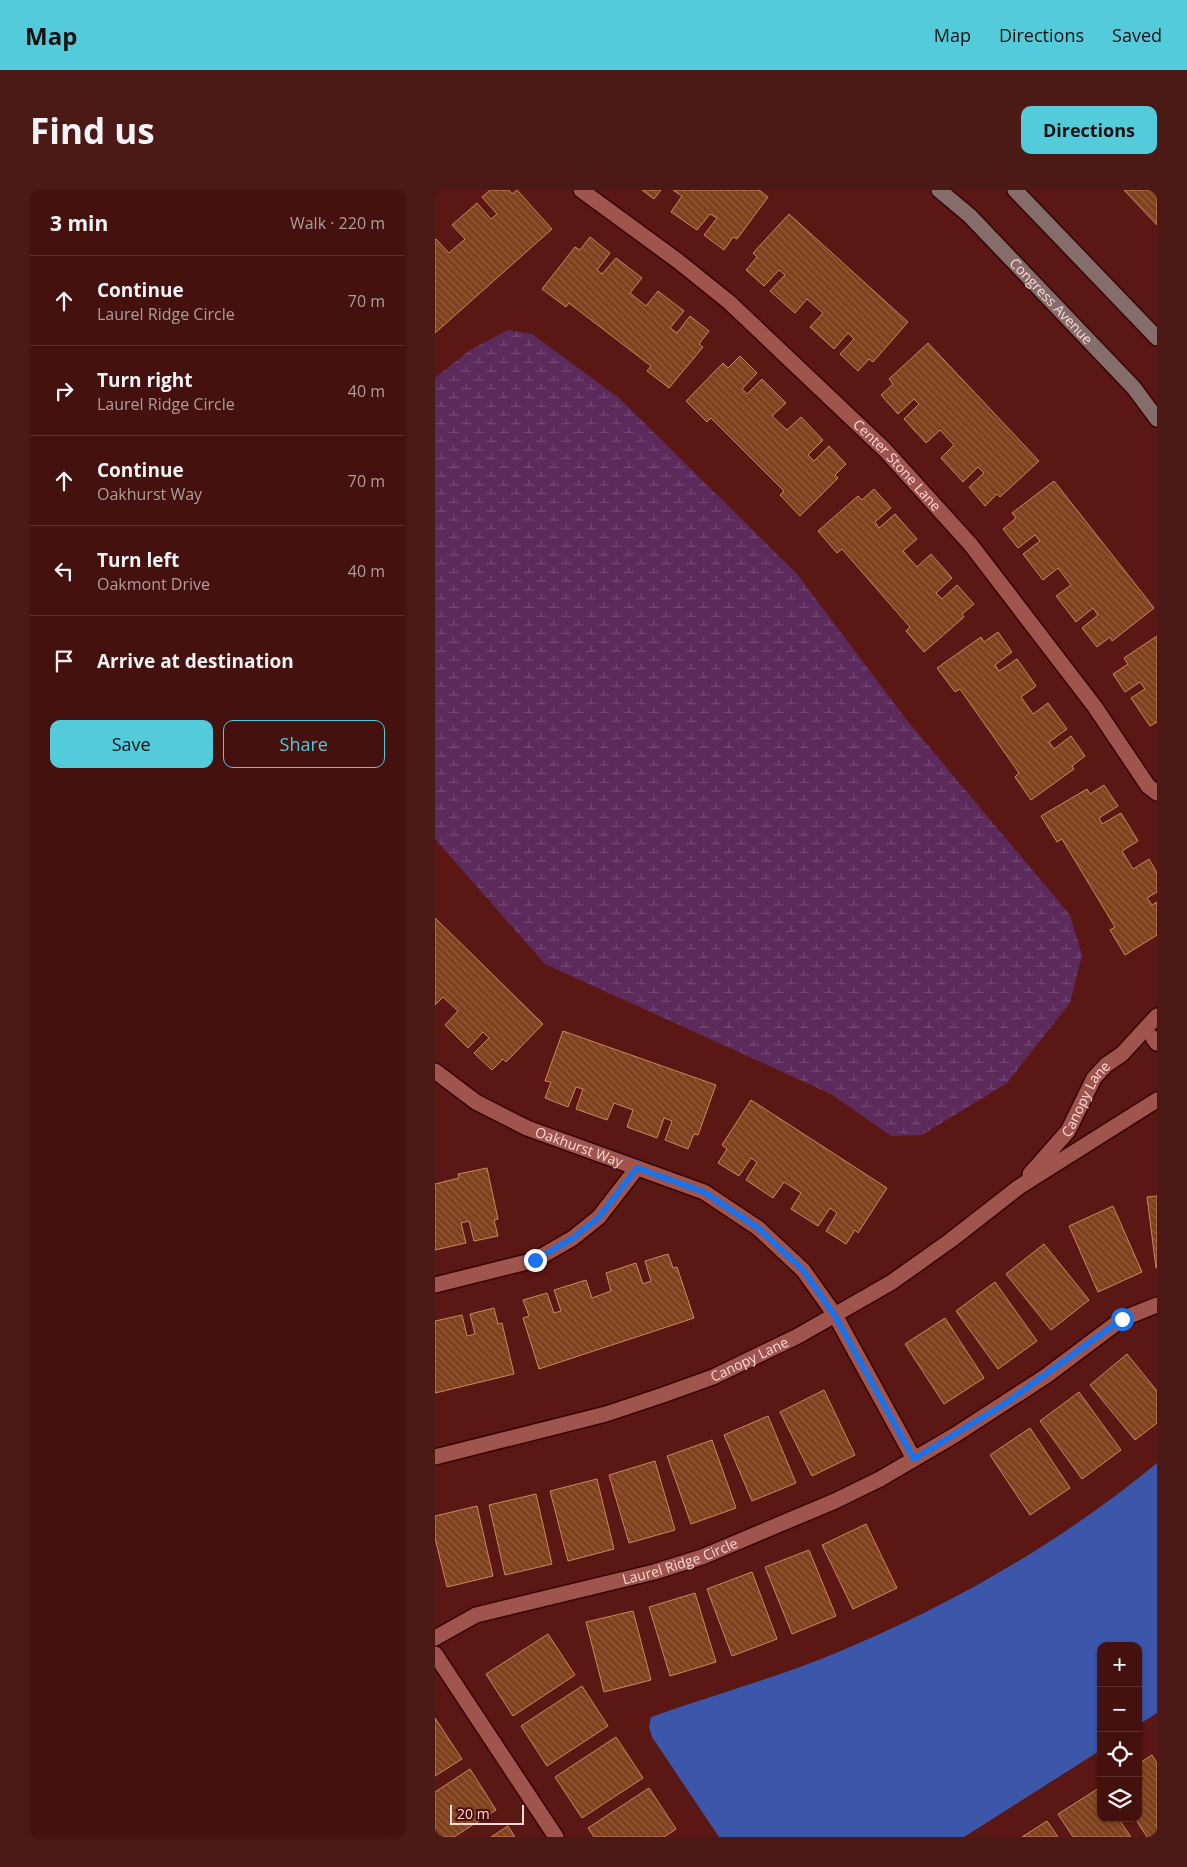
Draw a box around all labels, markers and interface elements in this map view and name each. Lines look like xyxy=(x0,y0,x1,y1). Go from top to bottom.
text: Map xyxy=(25,19,77,52)
text: Map xyxy=(934,23,971,47)
text: Directions xyxy=(999,23,1084,47)
text: Saved xyxy=(1112,23,1162,47)
button: Directions xyxy=(1021,106,1157,154)
text: Find us xyxy=(30,107,155,154)
text: 3 min xyxy=(50,209,108,237)
text: Walk · 220 m xyxy=(290,212,385,234)
street label: Congress Avenue xyxy=(1006,253,1097,348)
text: Continue xyxy=(97,277,184,303)
icon: ahead xyxy=(50,287,78,315)
text: 70 m xyxy=(348,290,385,312)
text: Laurel Ridge Circle xyxy=(97,303,235,325)
text: Turn right xyxy=(97,367,192,393)
icon: right xyxy=(50,377,78,405)
text: 40 m xyxy=(348,380,385,402)
text: Laurel Ridge Circle xyxy=(97,393,235,415)
street label: Center Stone Lane xyxy=(849,415,946,515)
text: Continue xyxy=(97,457,184,483)
icon: ahead xyxy=(50,467,78,495)
text: 70 m xyxy=(348,470,385,492)
text: Oakhurst Way xyxy=(97,483,202,505)
text: Turn left xyxy=(97,547,179,573)
icon: left xyxy=(50,557,78,585)
text: 40 m xyxy=(348,560,385,582)
text: Oakmont Drive xyxy=(97,573,210,595)
icon: arrive xyxy=(50,647,78,675)
text: Arrive at destination xyxy=(97,648,294,674)
button: Save xyxy=(50,720,213,768)
button: Share xyxy=(223,720,385,768)
street label: Canopy Lane xyxy=(1057,1057,1114,1141)
street label: Oakhurst Way xyxy=(533,1122,627,1171)
route end xyxy=(524,1249,547,1272)
route start xyxy=(1111,1308,1134,1331)
street label: Canopy Lane xyxy=(707,1332,791,1386)
street label: Laurel Ridge Circle xyxy=(620,1533,741,1588)
map controls xyxy=(1097,1642,1142,1822)
button: + xyxy=(1097,1642,1142,1687)
button: − xyxy=(1097,1687,1142,1732)
button: locate xyxy=(1097,1732,1142,1777)
button: layers xyxy=(1097,1777,1142,1822)
scale bar xyxy=(450,1802,524,1825)
text: 20 m xyxy=(457,1804,490,1823)

